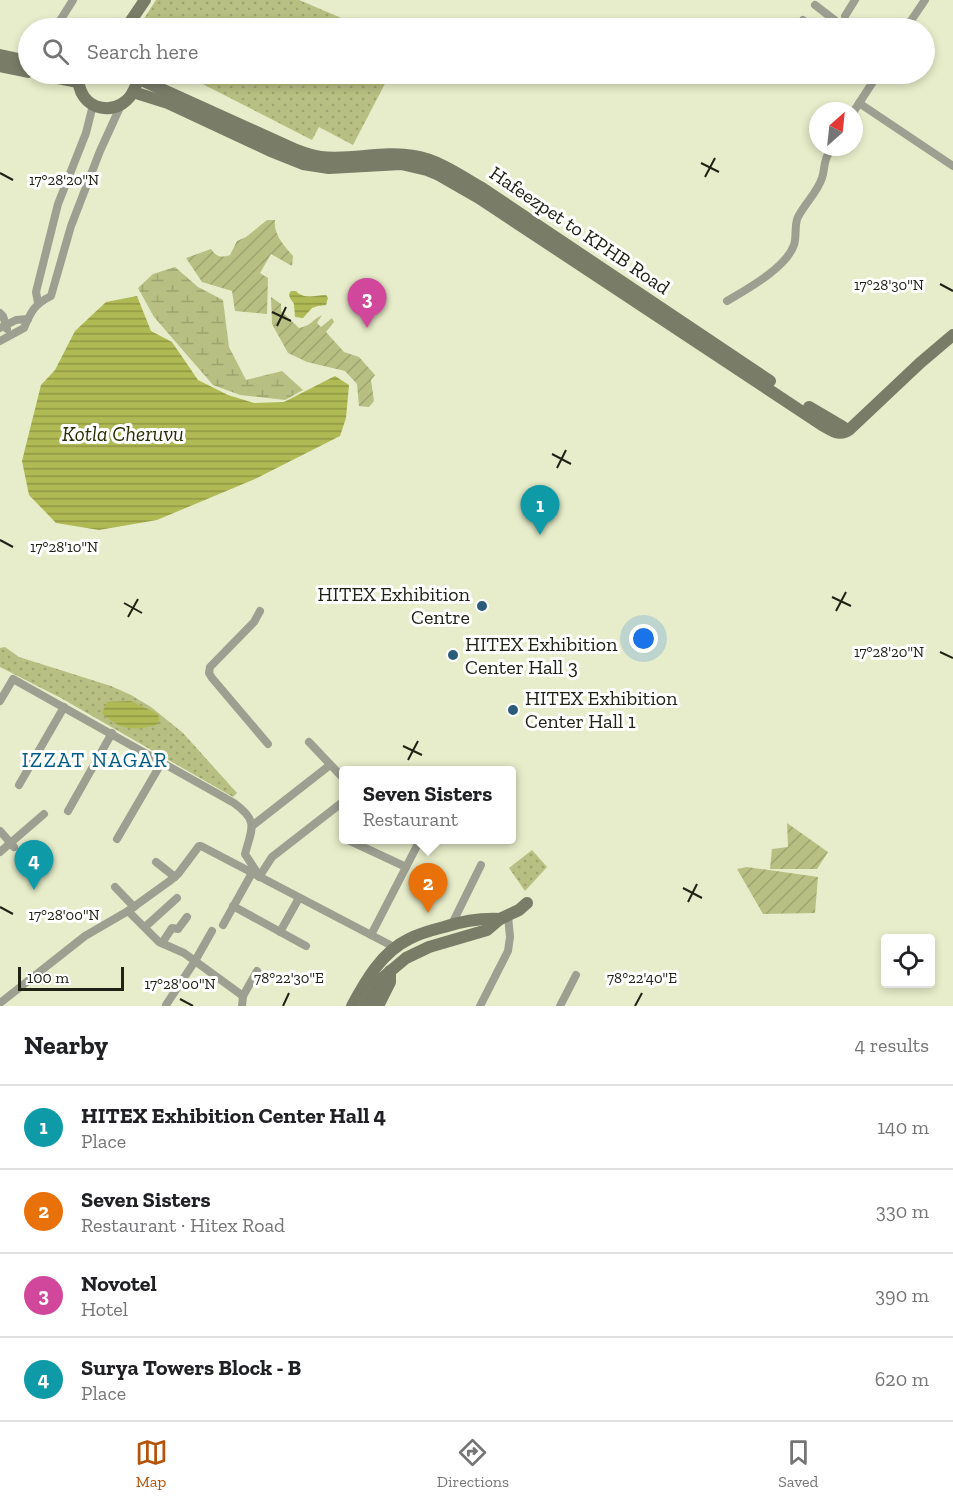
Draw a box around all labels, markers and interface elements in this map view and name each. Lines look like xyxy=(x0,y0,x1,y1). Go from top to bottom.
search box xyxy=(18,18,935,84)
icon: search xyxy=(39,35,72,68)
text: Search here xyxy=(87,38,198,65)
north arrow xyxy=(809,102,863,156)
street label: Hafeezpet to KPHB Road xyxy=(485,161,675,299)
text: 17°28'20"N xyxy=(29,171,99,189)
text: 17°28'30"N xyxy=(854,276,924,294)
pin: 3 xyxy=(348,278,386,328)
water label: Kotla Cheruvu xyxy=(62,421,184,446)
pin: 1 xyxy=(520,486,560,535)
text: 17°28'10"N xyxy=(30,538,98,556)
place label: HITEX Exhibition Centre xyxy=(318,582,471,629)
marker: HITEX Exhibition Centre xyxy=(475,599,489,613)
your location xyxy=(629,624,658,653)
place label: HITEX Exhibition Center Hall 3 xyxy=(465,632,618,679)
text: 17°28'20"N xyxy=(854,643,924,661)
marker: HITEX Exhibition Center Hall 3 xyxy=(446,648,460,662)
place label: HITEX Exhibition Center Hall 1 xyxy=(525,686,678,733)
marker: HITEX Exhibition Center Hall 1 xyxy=(506,703,520,717)
district label: IZZAT NAGAR xyxy=(22,747,168,772)
popup xyxy=(339,766,516,844)
text: Seven Sisters xyxy=(363,780,492,807)
text: Restaurant xyxy=(363,807,458,831)
pin: 4 xyxy=(15,840,54,890)
pin: 2 xyxy=(408,864,448,913)
text: 17°28'00"N xyxy=(28,906,100,924)
map controls xyxy=(881,934,935,988)
button: locate xyxy=(881,934,935,988)
scale bar xyxy=(18,964,124,992)
text: 100 m xyxy=(27,968,69,987)
text: 78°22'30"E xyxy=(254,969,324,987)
text: 78°22'40"E xyxy=(607,969,677,987)
text: 17°28'00"N xyxy=(144,975,216,993)
text: Nearby xyxy=(24,1029,108,1061)
text: 4 results xyxy=(854,1033,929,1057)
text: HITEX Exhibition Center Hall 4 xyxy=(81,1102,386,1129)
text: 1 xyxy=(39,1115,48,1139)
text: 140 m xyxy=(877,1115,929,1139)
text: Place xyxy=(81,1129,126,1153)
text: Seven Sisters xyxy=(81,1186,211,1213)
text: 2 xyxy=(38,1199,49,1223)
text: 330 m xyxy=(876,1199,929,1223)
text: Restaurant · Hitex Road xyxy=(81,1213,285,1237)
text: Novotel xyxy=(81,1270,157,1297)
text: 3 xyxy=(38,1283,49,1307)
text: 390 m xyxy=(875,1283,929,1307)
text: Hotel xyxy=(81,1297,128,1321)
text: Surya Towers Block - B xyxy=(81,1354,301,1381)
text: 4 xyxy=(38,1367,49,1391)
text: 620 m xyxy=(875,1367,929,1391)
text: Place xyxy=(81,1381,126,1405)
tab: Map xyxy=(135,1436,168,1491)
tab: Directions xyxy=(437,1436,509,1491)
tab: Saved xyxy=(778,1436,818,1491)

